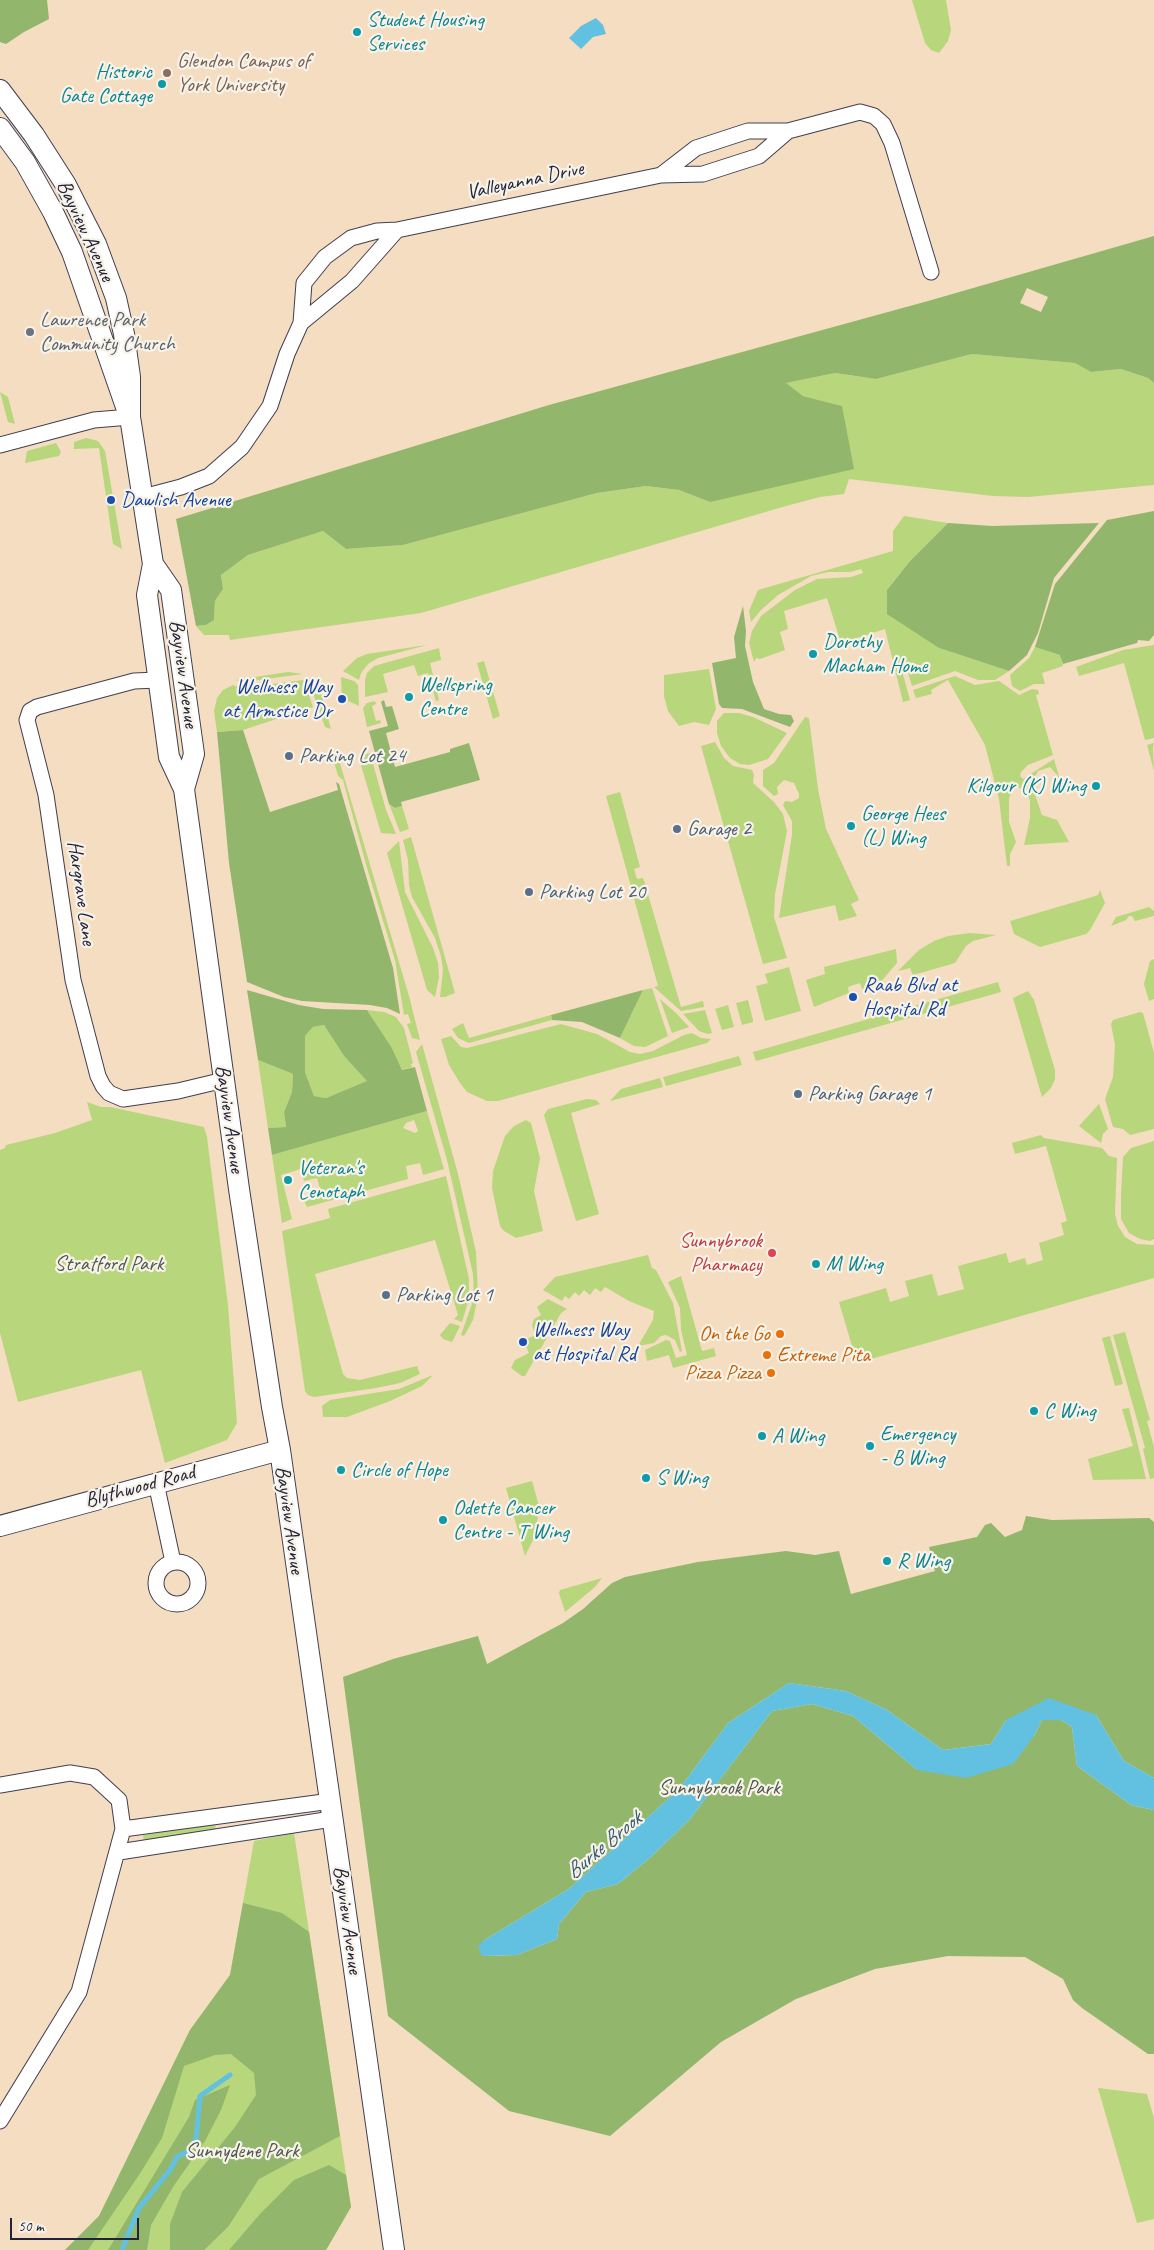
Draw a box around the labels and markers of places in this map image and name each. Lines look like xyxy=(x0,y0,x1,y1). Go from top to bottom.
place label: Student Housing Services xyxy=(367,7,484,57)
marker: Student Housing Services xyxy=(351,26,363,38)
place label: Glendon Campus of York University xyxy=(177,48,310,98)
place label: Historic Gate Cottage xyxy=(60,59,152,109)
marker: Glendon Campus of York University xyxy=(161,67,173,79)
marker: Historic Gate Cottage xyxy=(156,78,168,90)
place label: Lawrence Park Community Church xyxy=(40,307,175,357)
marker: Lawrence Park Community Church xyxy=(24,326,36,338)
place label: Dawlish Avenue xyxy=(121,487,231,513)
marker: Dawlish Avenue xyxy=(105,494,117,506)
place label: Dorothy Macham Home xyxy=(823,629,927,679)
marker: Dorothy Macham Home xyxy=(807,648,819,660)
place label: Wellspring Centre xyxy=(419,672,492,722)
place label: Wellness Way at Armstice Dr xyxy=(223,674,332,724)
marker: Wellspring Centre xyxy=(403,691,415,703)
marker: Wellness Way at Armstice Dr xyxy=(336,693,348,705)
place label: Parking Lot 24 xyxy=(299,743,406,769)
marker: Parking Lot 24 xyxy=(283,750,295,762)
place label: Kilgour (K) Wing xyxy=(967,773,1086,799)
marker: Kilgour (K) Wing xyxy=(1090,780,1102,792)
place label: George Hees (L) Wing xyxy=(861,801,945,851)
place label: Garage 2 xyxy=(687,816,751,842)
marker: George Hees (L) Wing xyxy=(845,820,857,832)
marker: Garage 2 xyxy=(671,823,683,835)
place label: Parking Lot 20 xyxy=(539,879,646,905)
marker: Parking Lot 20 xyxy=(523,886,535,898)
place label: Raab Blvd at Hospital Rd xyxy=(863,972,957,1022)
marker: Raab Blvd at Hospital Rd xyxy=(847,991,859,1003)
place label: Parking Garage 1 xyxy=(808,1081,931,1107)
marker: Parking Garage 1 xyxy=(792,1088,804,1100)
place label: Veteran's Cenotaph xyxy=(298,1155,365,1205)
marker: Veteran's Cenotaph xyxy=(282,1174,294,1186)
place label: Sunnybrook Pharmacy xyxy=(679,1228,762,1278)
marker: Sunnybrook Pharmacy xyxy=(766,1247,778,1259)
place label: M Wing xyxy=(826,1251,883,1277)
marker: M Wing xyxy=(810,1258,822,1270)
place label: Parking Lot 1 xyxy=(396,1282,493,1308)
marker: Parking Lot 1 xyxy=(380,1289,392,1301)
place label: Wellness Way at Hospital Rd xyxy=(533,1317,636,1367)
place label: On the Go xyxy=(699,1321,770,1347)
marker: On the Go xyxy=(774,1328,786,1340)
marker: Wellness Way at Hospital Rd xyxy=(517,1336,529,1348)
place label: Extreme Pita xyxy=(777,1342,870,1368)
marker: Extreme Pita xyxy=(761,1349,773,1361)
place label: Pizza Pizza xyxy=(685,1360,761,1386)
marker: Pizza Pizza xyxy=(765,1367,777,1379)
place label: C Wing xyxy=(1044,1398,1096,1424)
marker: C Wing xyxy=(1028,1405,1040,1417)
place label: Emergency - B Wing xyxy=(880,1421,956,1471)
place label: A Wing xyxy=(772,1423,824,1449)
marker: A Wing xyxy=(756,1430,768,1442)
marker: Emergency - B Wing xyxy=(864,1440,876,1452)
place label: Circle of Hope xyxy=(351,1457,448,1483)
marker: Circle of Hope xyxy=(335,1464,347,1476)
place label: S Wing xyxy=(656,1465,708,1491)
marker: S Wing xyxy=(640,1472,652,1484)
place label: Odette Cancer Centre - T Wing xyxy=(453,1495,569,1545)
marker: Odette Cancer Centre - T Wing xyxy=(437,1514,449,1526)
place label: R Wing xyxy=(897,1548,950,1574)
marker: R Wing xyxy=(881,1555,893,1567)

